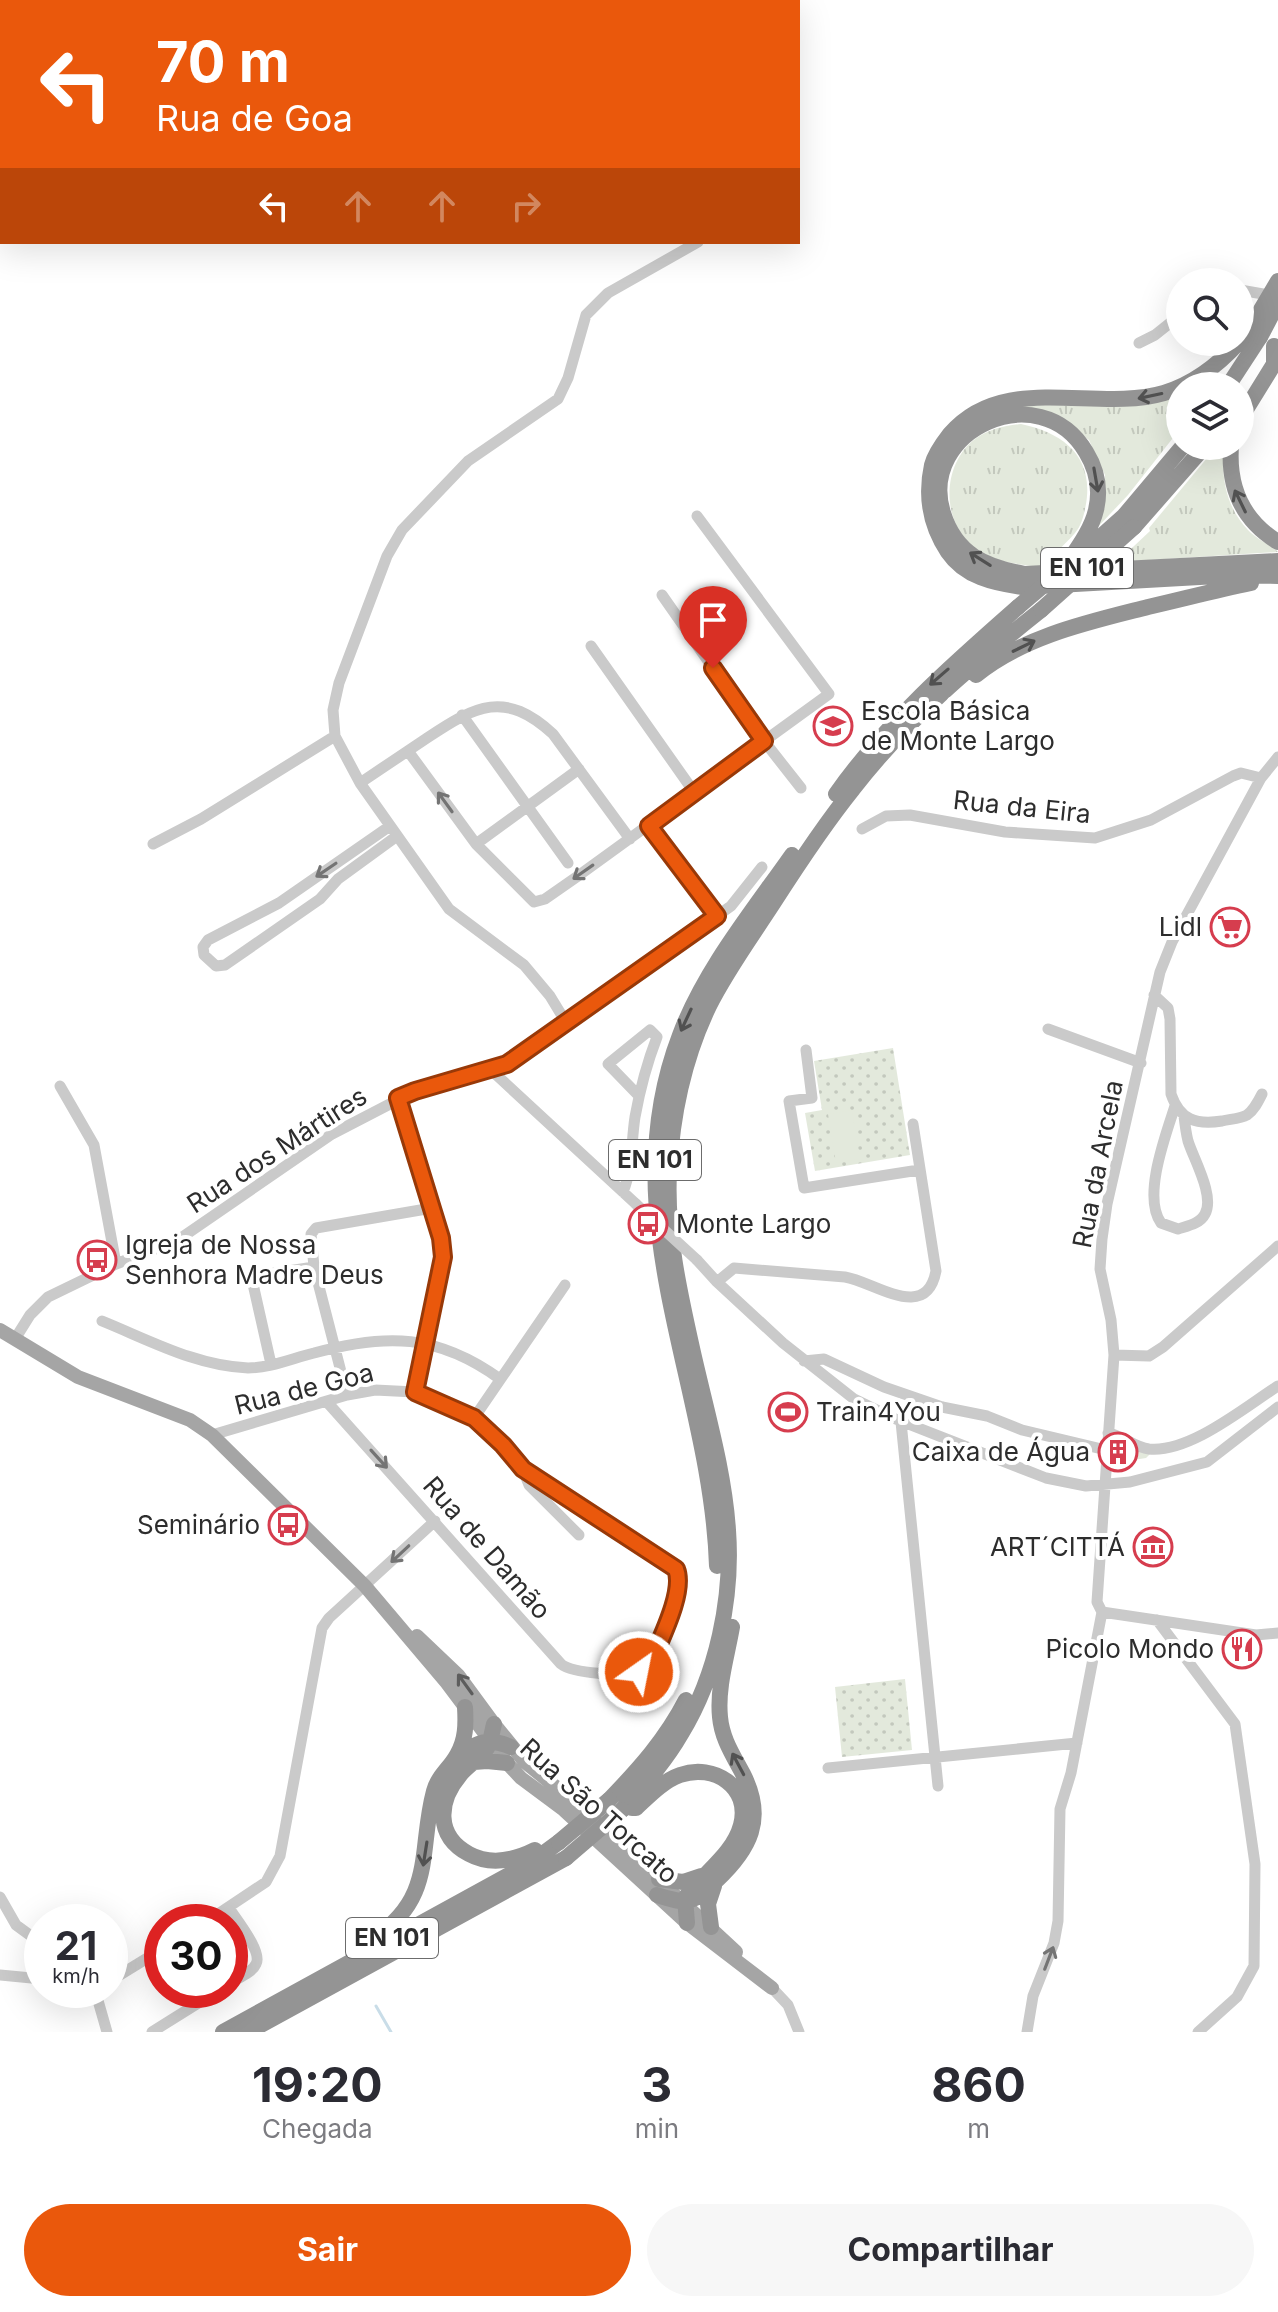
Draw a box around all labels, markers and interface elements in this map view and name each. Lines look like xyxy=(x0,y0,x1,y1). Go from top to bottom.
text: 70 m xyxy=(156,28,290,96)
icon: left xyxy=(24,32,128,136)
text: Rua de Goa xyxy=(156,96,353,140)
icon: left xyxy=(252,184,296,228)
icon: ahead xyxy=(336,184,380,228)
icon: ahead xyxy=(420,184,464,228)
icon: right xyxy=(504,184,548,228)
map controls xyxy=(1166,268,1254,460)
button: search xyxy=(1166,268,1254,356)
button: layers xyxy=(1166,372,1254,460)
one-way arrow xyxy=(1138,389,1164,404)
one-way arrow xyxy=(1089,467,1104,492)
one-way arrow xyxy=(1232,490,1247,513)
road number: EN 101 xyxy=(1041,548,1133,588)
one-way arrow xyxy=(969,551,991,567)
pin xyxy=(679,586,747,668)
icon: arrive xyxy=(691,598,735,642)
one-way arrow xyxy=(1012,638,1036,654)
one-way arrow xyxy=(929,667,949,685)
place label: Escola Básica de Monte Largo xyxy=(861,695,1055,756)
school or university icon: Escola Básica de Monte Largo xyxy=(812,705,854,747)
street label: Rua da Eira xyxy=(952,784,1092,829)
one-way arrow xyxy=(437,792,454,813)
one-way arrow xyxy=(315,862,338,878)
one-way arrow xyxy=(573,863,594,880)
supermarket icon: Lidl xyxy=(1209,906,1251,948)
place label: Lidl xyxy=(1159,911,1202,942)
one-way arrow xyxy=(678,1008,693,1032)
street label: Rua da Arcela xyxy=(1066,1077,1129,1250)
street label: Rua dos Mártires xyxy=(181,1080,372,1219)
road number: EN 101 xyxy=(609,1140,701,1180)
bus stop icon: Monte Largo xyxy=(627,1203,669,1245)
place label: Monte Largo xyxy=(676,1208,831,1239)
place label: Igreja de Nossa Senhora Madre Deus xyxy=(125,1229,384,1290)
bus stop icon: Igreja de Nossa Senhora Madre Deus xyxy=(76,1239,118,1281)
street label: Rua de Goa xyxy=(231,1356,377,1421)
sports icon: Train4You xyxy=(767,1391,809,1433)
place label: Train4You xyxy=(816,1396,941,1427)
building icon: Caixa de Água xyxy=(1097,1431,1139,1473)
place label: Caixa de Água xyxy=(912,1436,1090,1467)
one-way arrow xyxy=(370,1449,388,1469)
street label: Rua de Damão xyxy=(417,1470,558,1625)
bus stop icon: Seminário xyxy=(267,1504,309,1546)
place label: Seminário xyxy=(137,1509,260,1540)
museum icon: ART´CITTÁ xyxy=(1132,1526,1174,1568)
place label: ART´CITTÁ xyxy=(990,1531,1125,1562)
one-way arrow xyxy=(390,1544,410,1563)
restaurant icon: Picolo Mondo xyxy=(1221,1628,1263,1670)
position arrow xyxy=(597,1630,681,1714)
place label: Picolo Mondo xyxy=(1046,1633,1214,1664)
one-way arrow xyxy=(456,1674,473,1695)
street label: Rua São Torcato xyxy=(514,1732,685,1890)
one-way arrow xyxy=(730,1753,745,1777)
one-way arrow xyxy=(417,1841,432,1866)
speed limit sign: 30 xyxy=(144,1904,248,2008)
road number: EN 101 xyxy=(346,1918,438,1958)
text: 21 xyxy=(55,1921,97,1970)
one-way arrow xyxy=(1043,1946,1057,1971)
text: km/h xyxy=(52,1964,100,1988)
text: 19:20 xyxy=(252,2055,383,2114)
text: 3 xyxy=(641,2055,672,2114)
text: 860 xyxy=(931,2055,1026,2114)
text: Chegada xyxy=(262,2113,373,2144)
text: min xyxy=(635,2113,679,2144)
text: m xyxy=(967,2113,990,2144)
button: Sair xyxy=(24,2204,631,2296)
button: Compartilhar xyxy=(647,2204,1254,2296)

